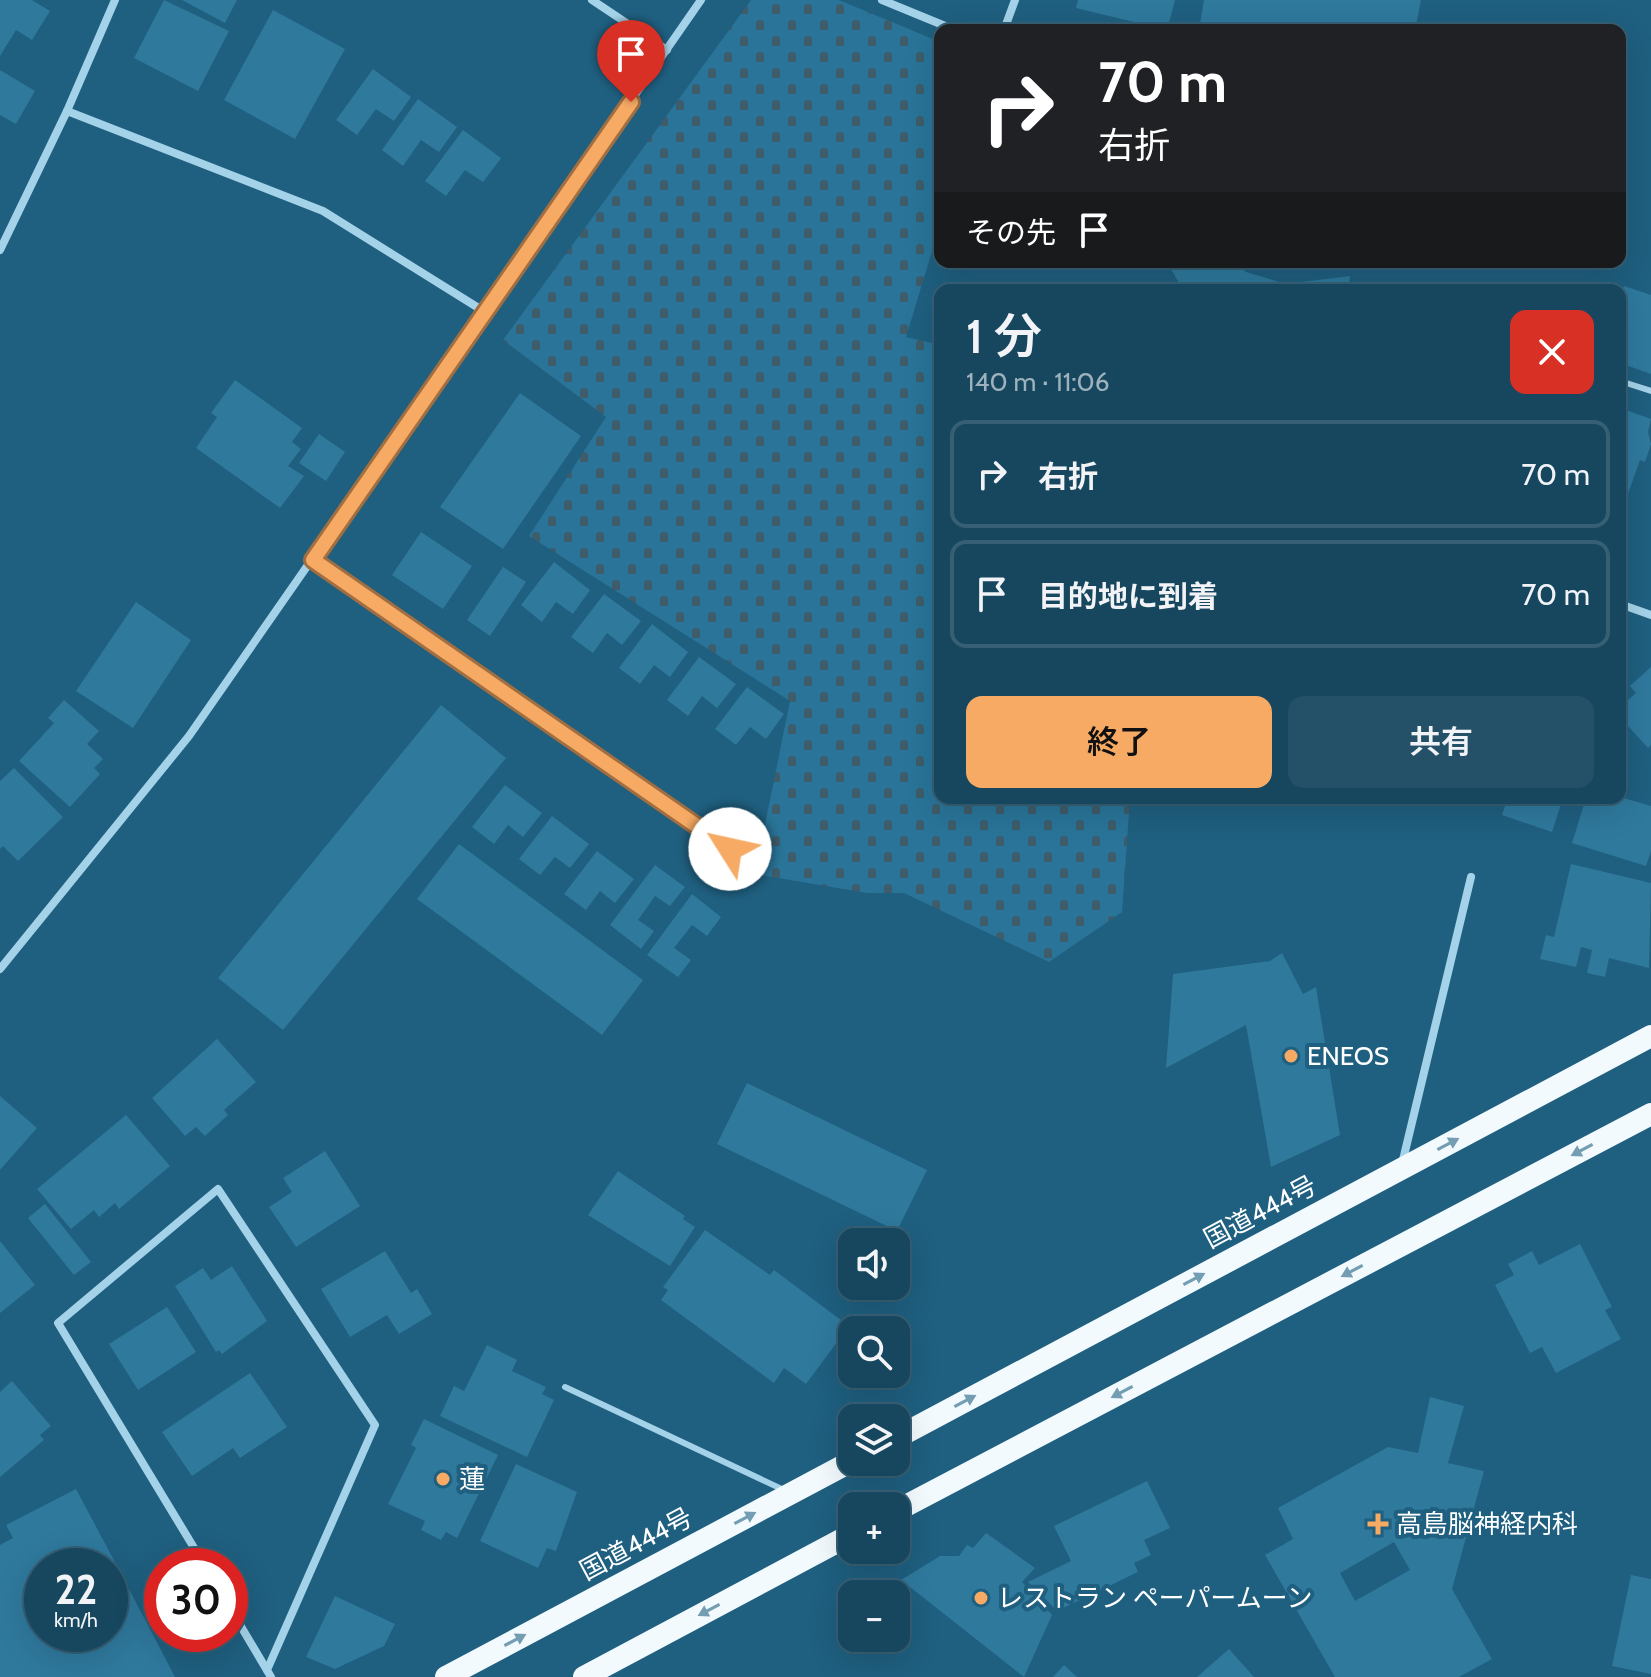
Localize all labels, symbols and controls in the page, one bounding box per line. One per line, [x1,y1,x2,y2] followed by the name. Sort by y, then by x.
[597,20,665,102] pin
[609,32,653,76] icon: arrive
[1098,48,1227,116] text: 70 m
[966,56,1070,160] icon: right
[1098,123,1170,167] text: 右折
[1072,208,1116,252] icon: arrive
[966,214,1056,251] text: その先
[966,307,1042,365] text: 1 分
[1510,310,1594,394] button: close
[966,366,1109,398] text: 140 m · 11:06
[970,452,1014,496] icon: right
[1521,456,1590,493] text: 70 m
[1038,458,1098,495] text: 右折
[970,572,1014,616] icon: arrive
[1521,576,1590,613] text: 70 m
[1038,578,1218,615] text: 目的地に到着
[966,696,1272,788] button: 終了
[1288,696,1594,788] button: 共有
[688,807,772,891] position arrow
[1307,1040,1389,1072] place label: ENEOS
[1282,1047,1300,1065] marker: ENEOS
[1437,1137,1460,1150] one-way arrow
[1571,1143,1593,1157] one-way arrow
[1198,1169,1322,1255] street label: 国道444号
[838,1228,910,1652] map controls
[838,1228,910,1300] button: sound
[1340,1265,1363,1278] one-way arrow
[1183,1272,1206,1286] one-way arrow
[838,1316,910,1388] button: search
[1110,1385,1133,1399] one-way arrow
[954,1395,976,1409] one-way arrow
[838,1404,910,1476] button: layers
[459,1463,485,1495] place label: 蓮
[434,1470,452,1488] marker: 蓮
[838,1492,910,1564] button: +
[574,1501,698,1587] street label: 国道444号
[1396,1508,1578,1540] place label: 高島脳神経内科
[733,1512,756,1525] one-way arrow
[1367,1513,1389,1535] marker: 高島脳神経内科
[144,1548,248,1652] speed limit sign: 30
[55,1565,97,1614] text: 22
[838,1580,910,1652] button: −
[997,1582,1313,1614] place label: レストラン ペーパームーン
[972,1589,990,1607] marker: レストラン ペーパームーン
[698,1603,720,1617] one-way arrow
[54,1608,98,1632] text: km/h
[504,1634,526,1648] one-way arrow

